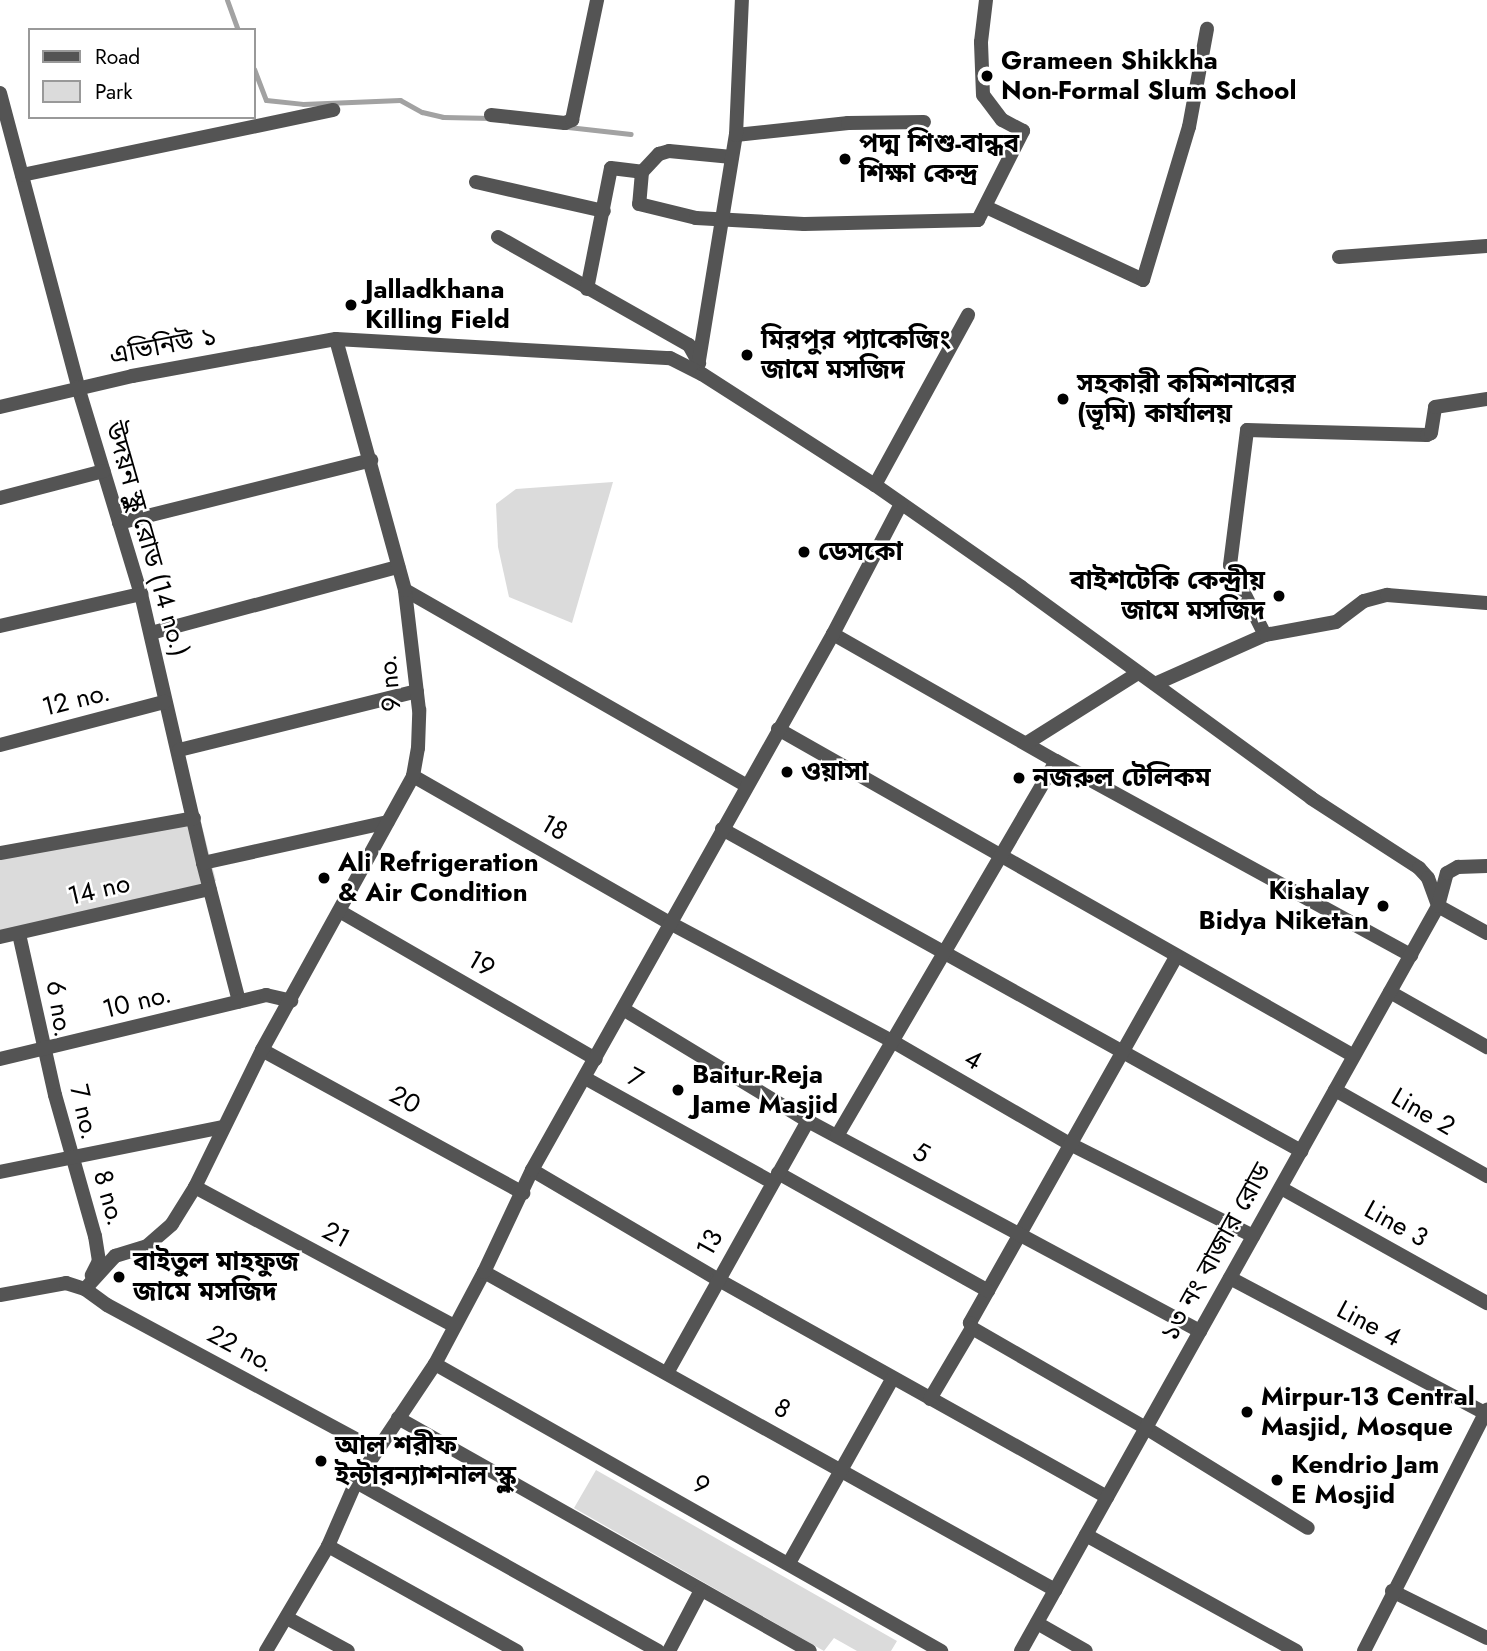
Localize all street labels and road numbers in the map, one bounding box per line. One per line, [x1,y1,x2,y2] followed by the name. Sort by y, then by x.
[107,320,219,372] street label: এভিনিউ ১
[99,418,195,660] street label: উদয়ন স্কুল রোড (14 no.)
[372,653,408,713] street label: 9 no.
[39,677,113,723] street label: 12 no.
[535,808,573,848] street label: 18
[65,868,133,912] street label: 14 no
[462,944,500,984] street label: 19
[39,978,79,1040] street label: 6 no.
[100,978,174,1026] street label: 10 no.
[959,1043,987,1077] street label: 4
[621,1061,649,1095] street label: 7
[384,1079,426,1121] street label: 20
[63,1081,105,1143] street label: 7 no.
[1386,1081,1460,1143] street label: Line 2
[907,1136,935,1170] street label: 5
[1154,1158,1278,1346] street label: ১৩ নং বাজার রোড
[86,1167,132,1229] street label: 8 no.
[1359,1194,1433,1254] street label: Line 3
[317,1215,355,1255] street label: 21
[690,1224,730,1262] street label: 13
[1331,1294,1407,1354] street label: Line 4
[202,1318,280,1380] street label: 22 no.
[768,1392,796,1426] street label: 8
[687,1468,715,1502] street label: 9

